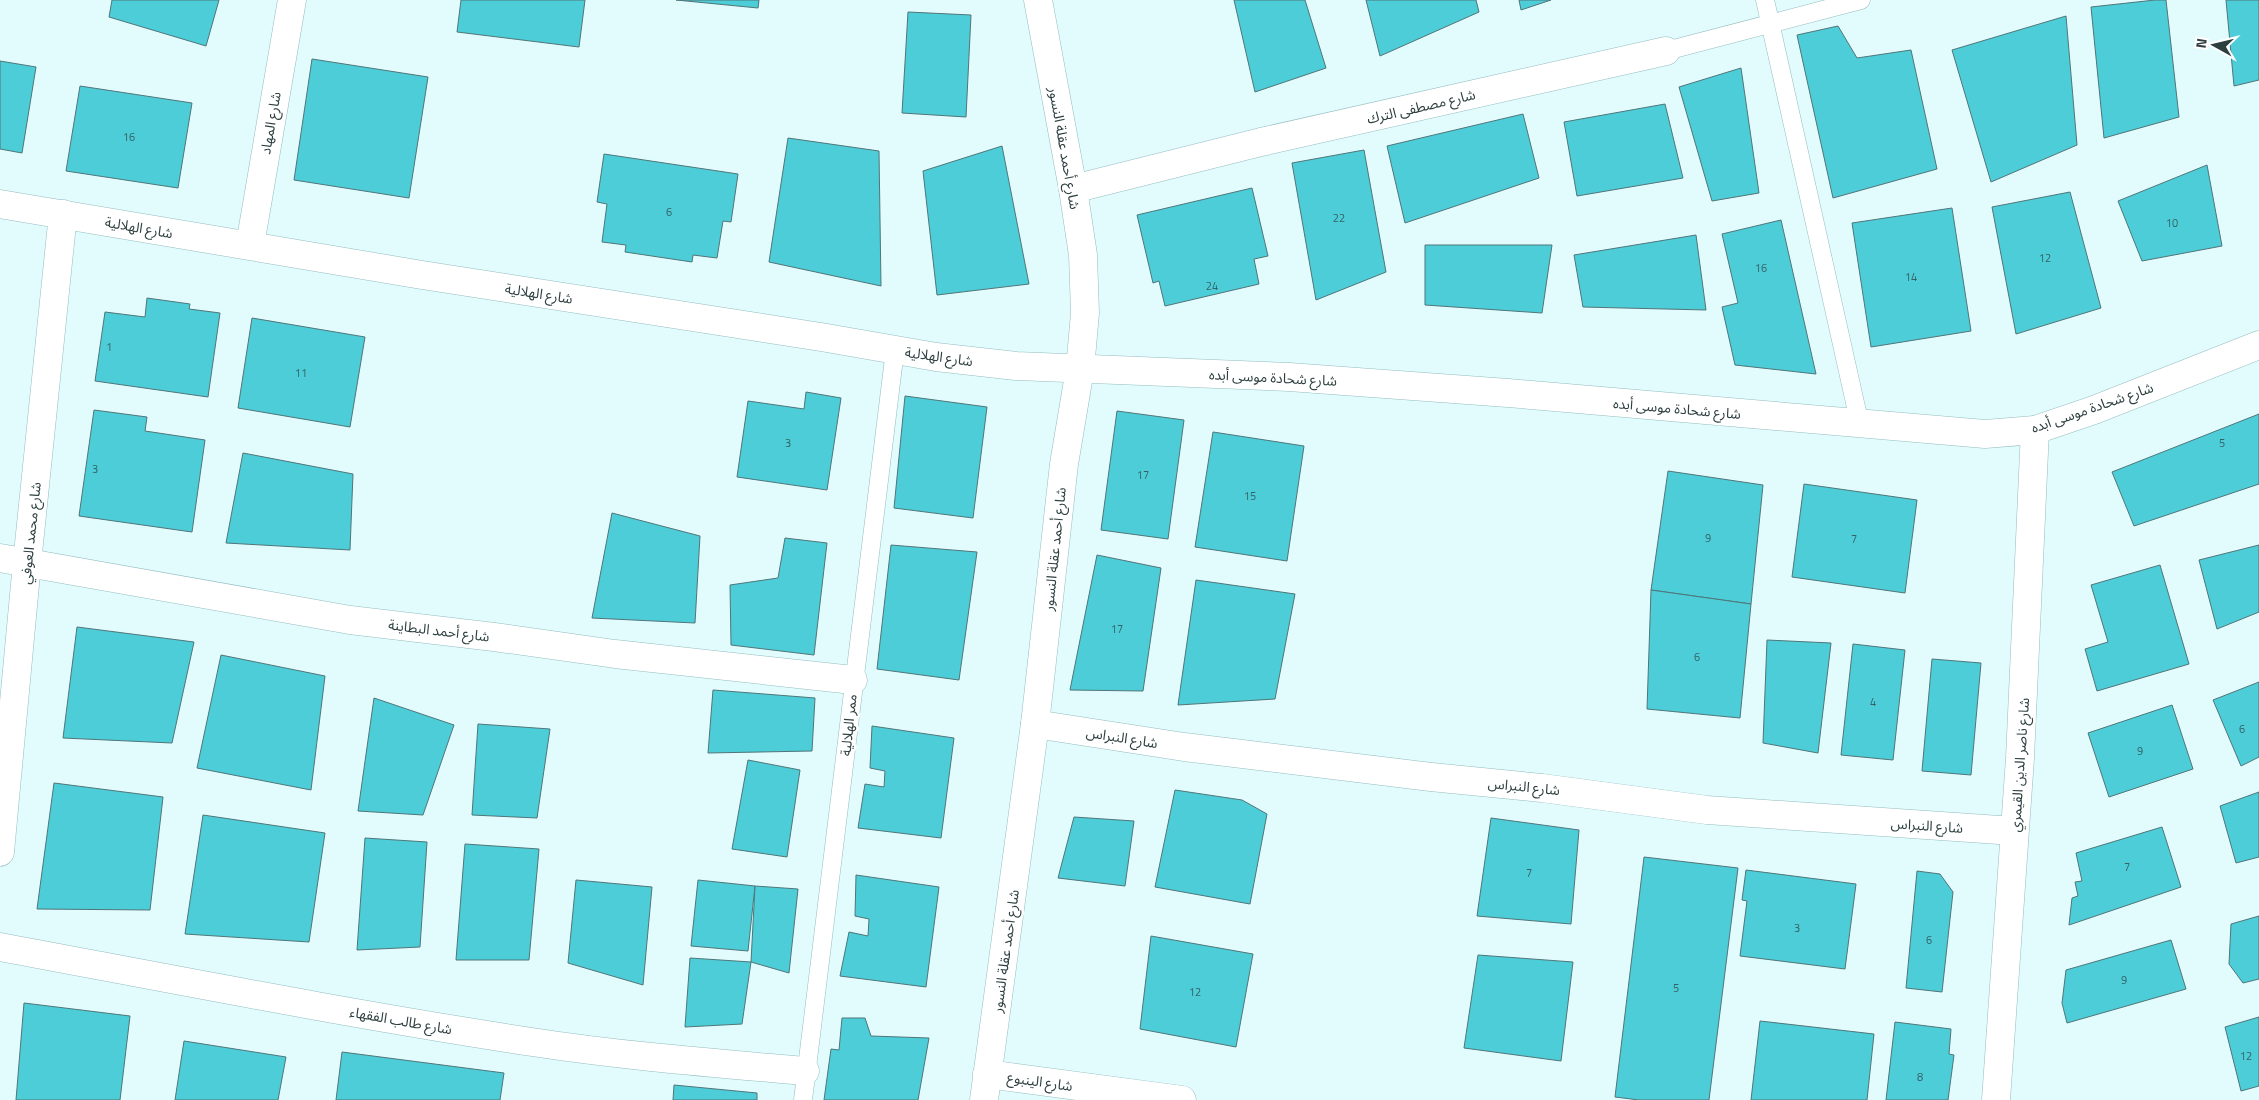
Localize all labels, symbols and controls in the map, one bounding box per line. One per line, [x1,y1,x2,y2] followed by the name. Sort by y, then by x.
[2189,20,2239,70] north arrow
[2190,37,2212,49] text: N
[1365,83,1478,130] street label: شارع مصطفى الترك
[1043,84,1086,211] street label: شارع أحمد عقلة النسور
[254,90,287,156] street label: شارع المهاد
[123,129,135,145] house number: 16
[666,204,672,220] house number: 6
[1333,210,1345,226] house number: 22
[103,211,175,244] street label: شارع الهلالية
[2166,215,2178,231] house number: 10
[2039,250,2051,266] house number: 12
[1755,260,1767,276] house number: 16
[1905,269,1917,285] house number: 14
[503,277,574,310] street label: شارع الهلالية
[1206,278,1218,294] house number: 24
[106,339,112,355] house number: 1
[903,341,974,372] street label: شارع الهلالية
[1208,363,1338,392] street label: شارع شحادة موسى أبده
[295,365,307,381] house number: 11
[2028,376,2156,439] street label: شارع شحادة موسى أبده
[1612,392,1742,425] street label: شارع شحادة موسى أبده
[785,435,791,451] house number: 3
[2219,435,2225,451] house number: 5
[92,461,98,477] house number: 3
[1137,467,1149,483] house number: 17
[14,481,47,585] street label: شارع محمد العوفي
[1037,486,1072,613] street label: شارع أحمد عقلة النسور
[1244,488,1256,504] house number: 15
[1705,530,1711,546] house number: 9
[1851,531,1857,547] house number: 7
[387,613,491,648] street label: شارع أحمد البطاينة
[1111,621,1123,637] house number: 17
[1694,649,1700,665] house number: 6
[834,693,862,757] street label: ممر الهلالية
[1870,694,1876,710] house number: 4
[2004,697,2035,833] street label: شارع ناصر الدين القيمري
[1084,721,1159,754] street label: شارع النبراس
[2239,721,2245,737] house number: 6
[2137,743,2143,759] house number: 9
[1487,772,1561,801] street label: شارع النبراس
[1890,812,1964,839] street label: شارع النبراس
[2124,859,2130,875] house number: 7
[1526,865,1532,881] house number: 7
[986,888,1025,1015] street label: شارع أحمد عقلة النسور
[1794,920,1800,936] house number: 3
[1926,932,1932,948] house number: 6
[2121,972,2127,988] house number: 9
[1673,980,1679,996] house number: 5
[1189,984,1201,1000] house number: 12
[348,1001,454,1040] street label: شارع طالب الفقهاء
[2240,1048,2252,1064] house number: 12
[1006,1066,1074,1097] street label: شارع الينبوع
[1917,1069,1923,1085] house number: 8

